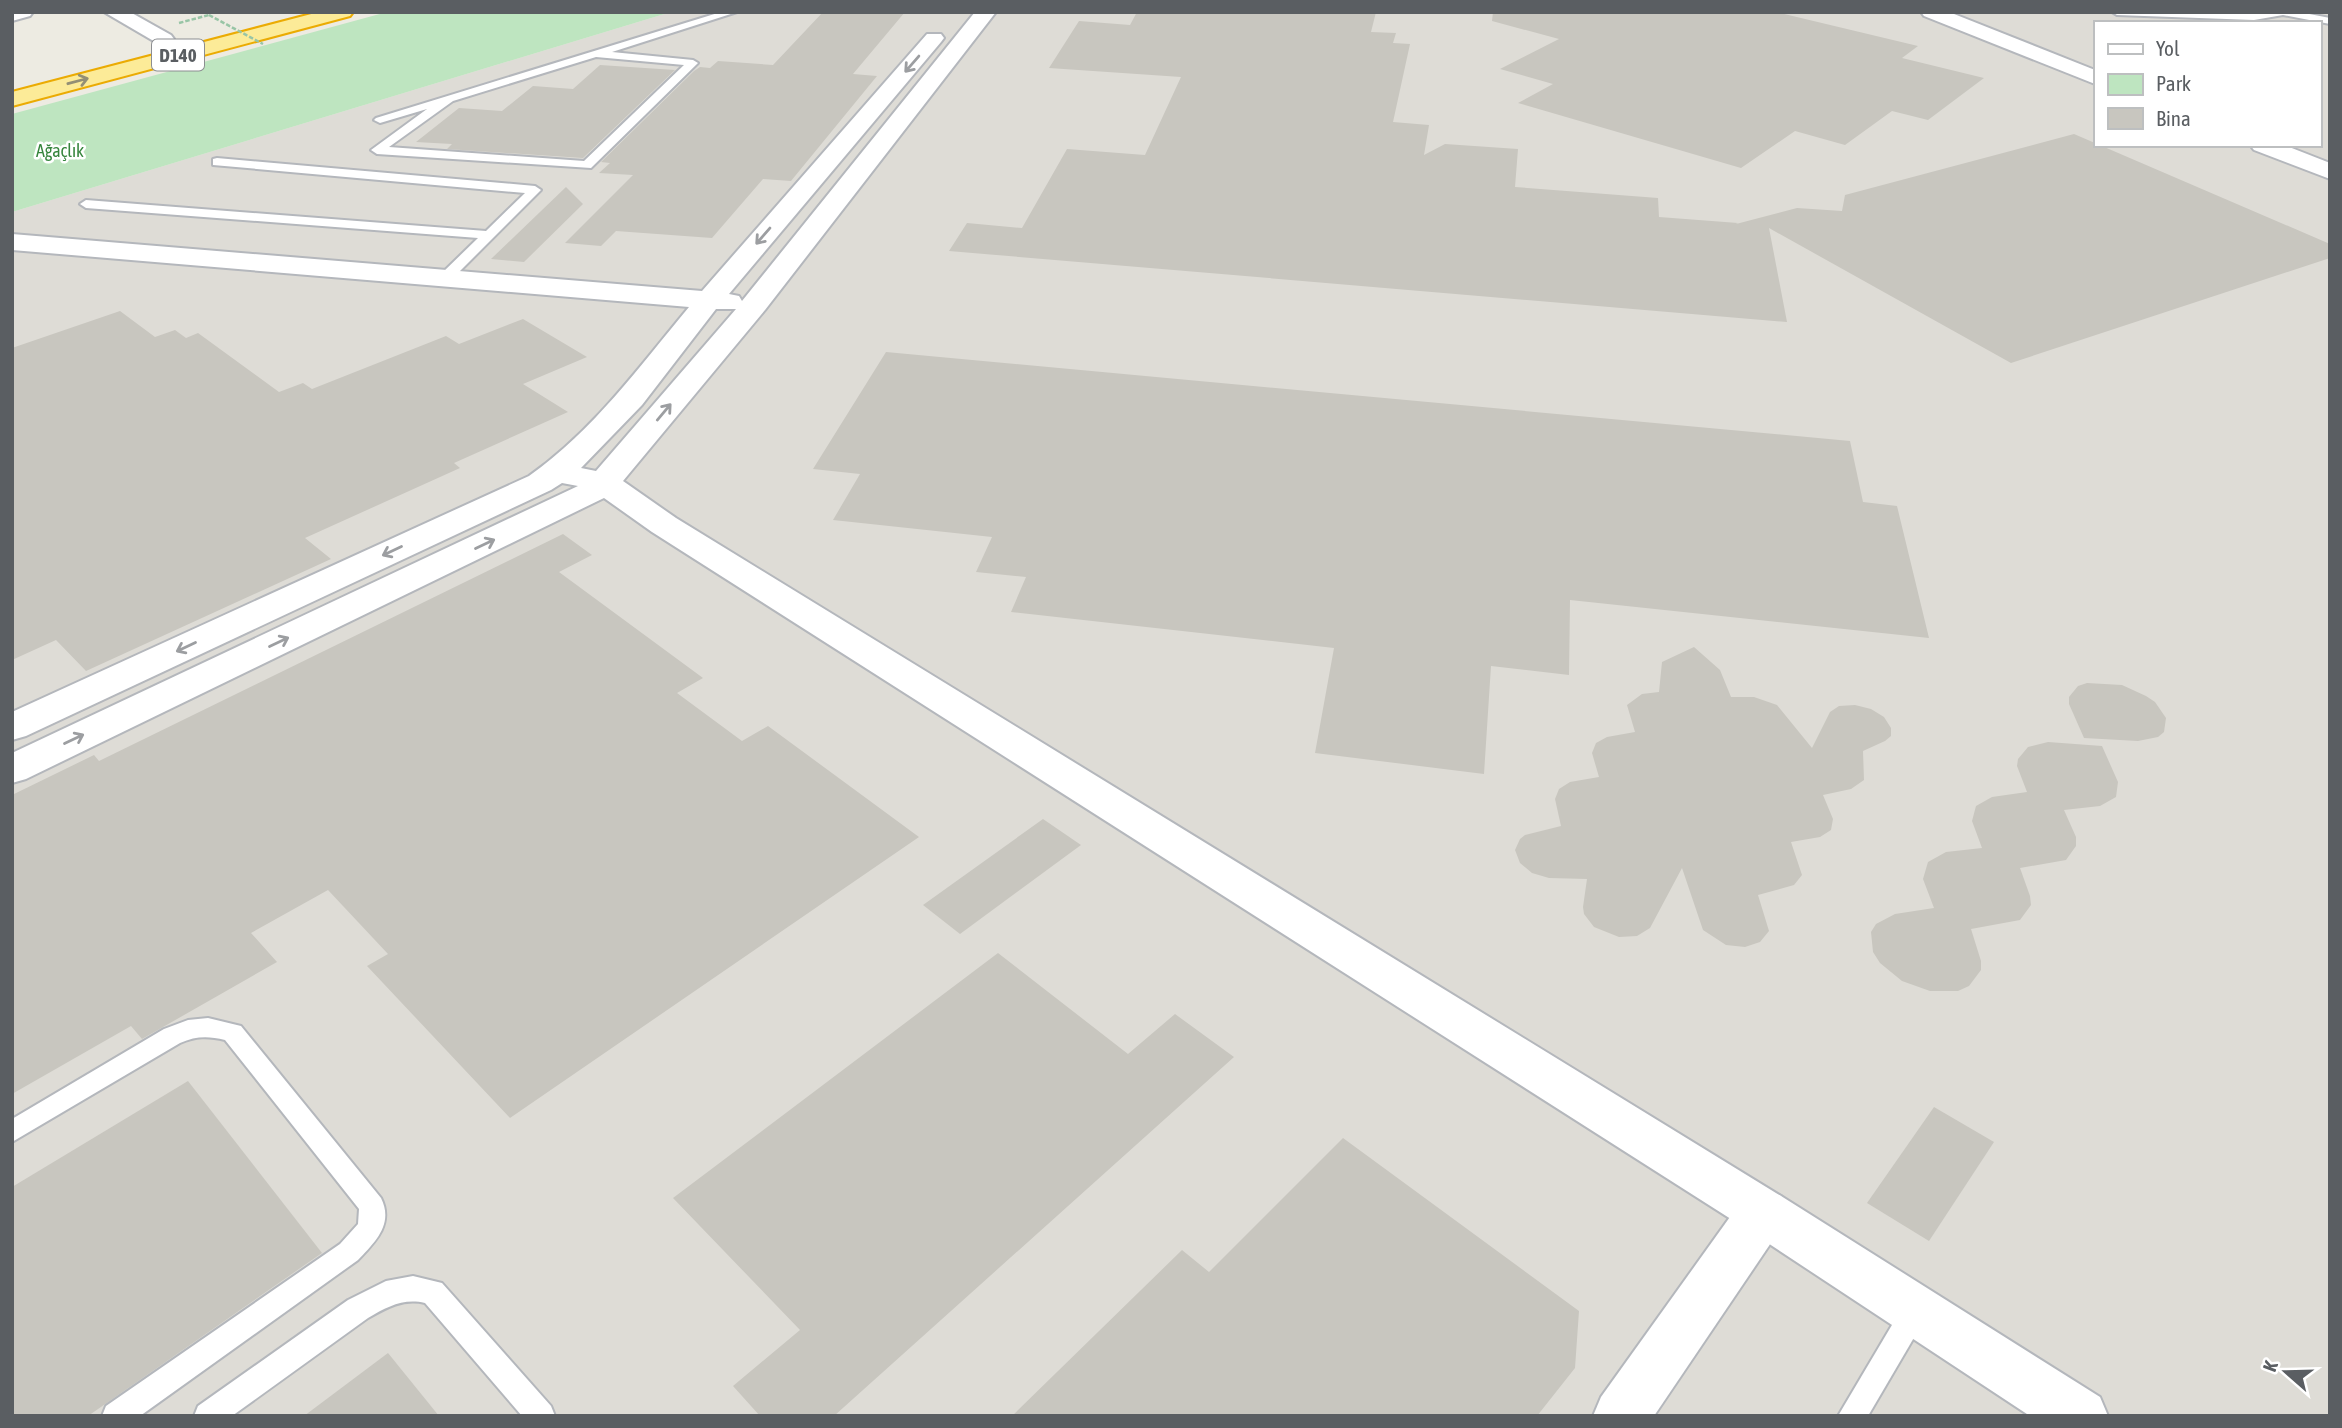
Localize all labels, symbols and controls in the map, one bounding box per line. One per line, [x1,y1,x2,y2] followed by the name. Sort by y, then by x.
[2094,21,2321,147] legend
[2156,36,2180,60] text: Yol
[152,40,204,70] road number: D140
[904,55,920,73] one-way arrow
[2156,71,2191,95] text: Park
[66,74,89,87] one-way arrow
[2156,106,2191,130] text: Bina
[36,140,84,161] park label: Ağaçlık
[755,227,771,245] one-way arrow
[656,403,672,421] one-way arrow
[474,537,495,550] one-way arrow
[382,545,403,559] one-way arrow
[268,634,289,648] one-way arrow
[176,641,197,654] one-way arrow
[63,732,84,746] one-way arrow
[2251,1337,2321,1407] north arrow
[2258,1357,2282,1374] text: K

